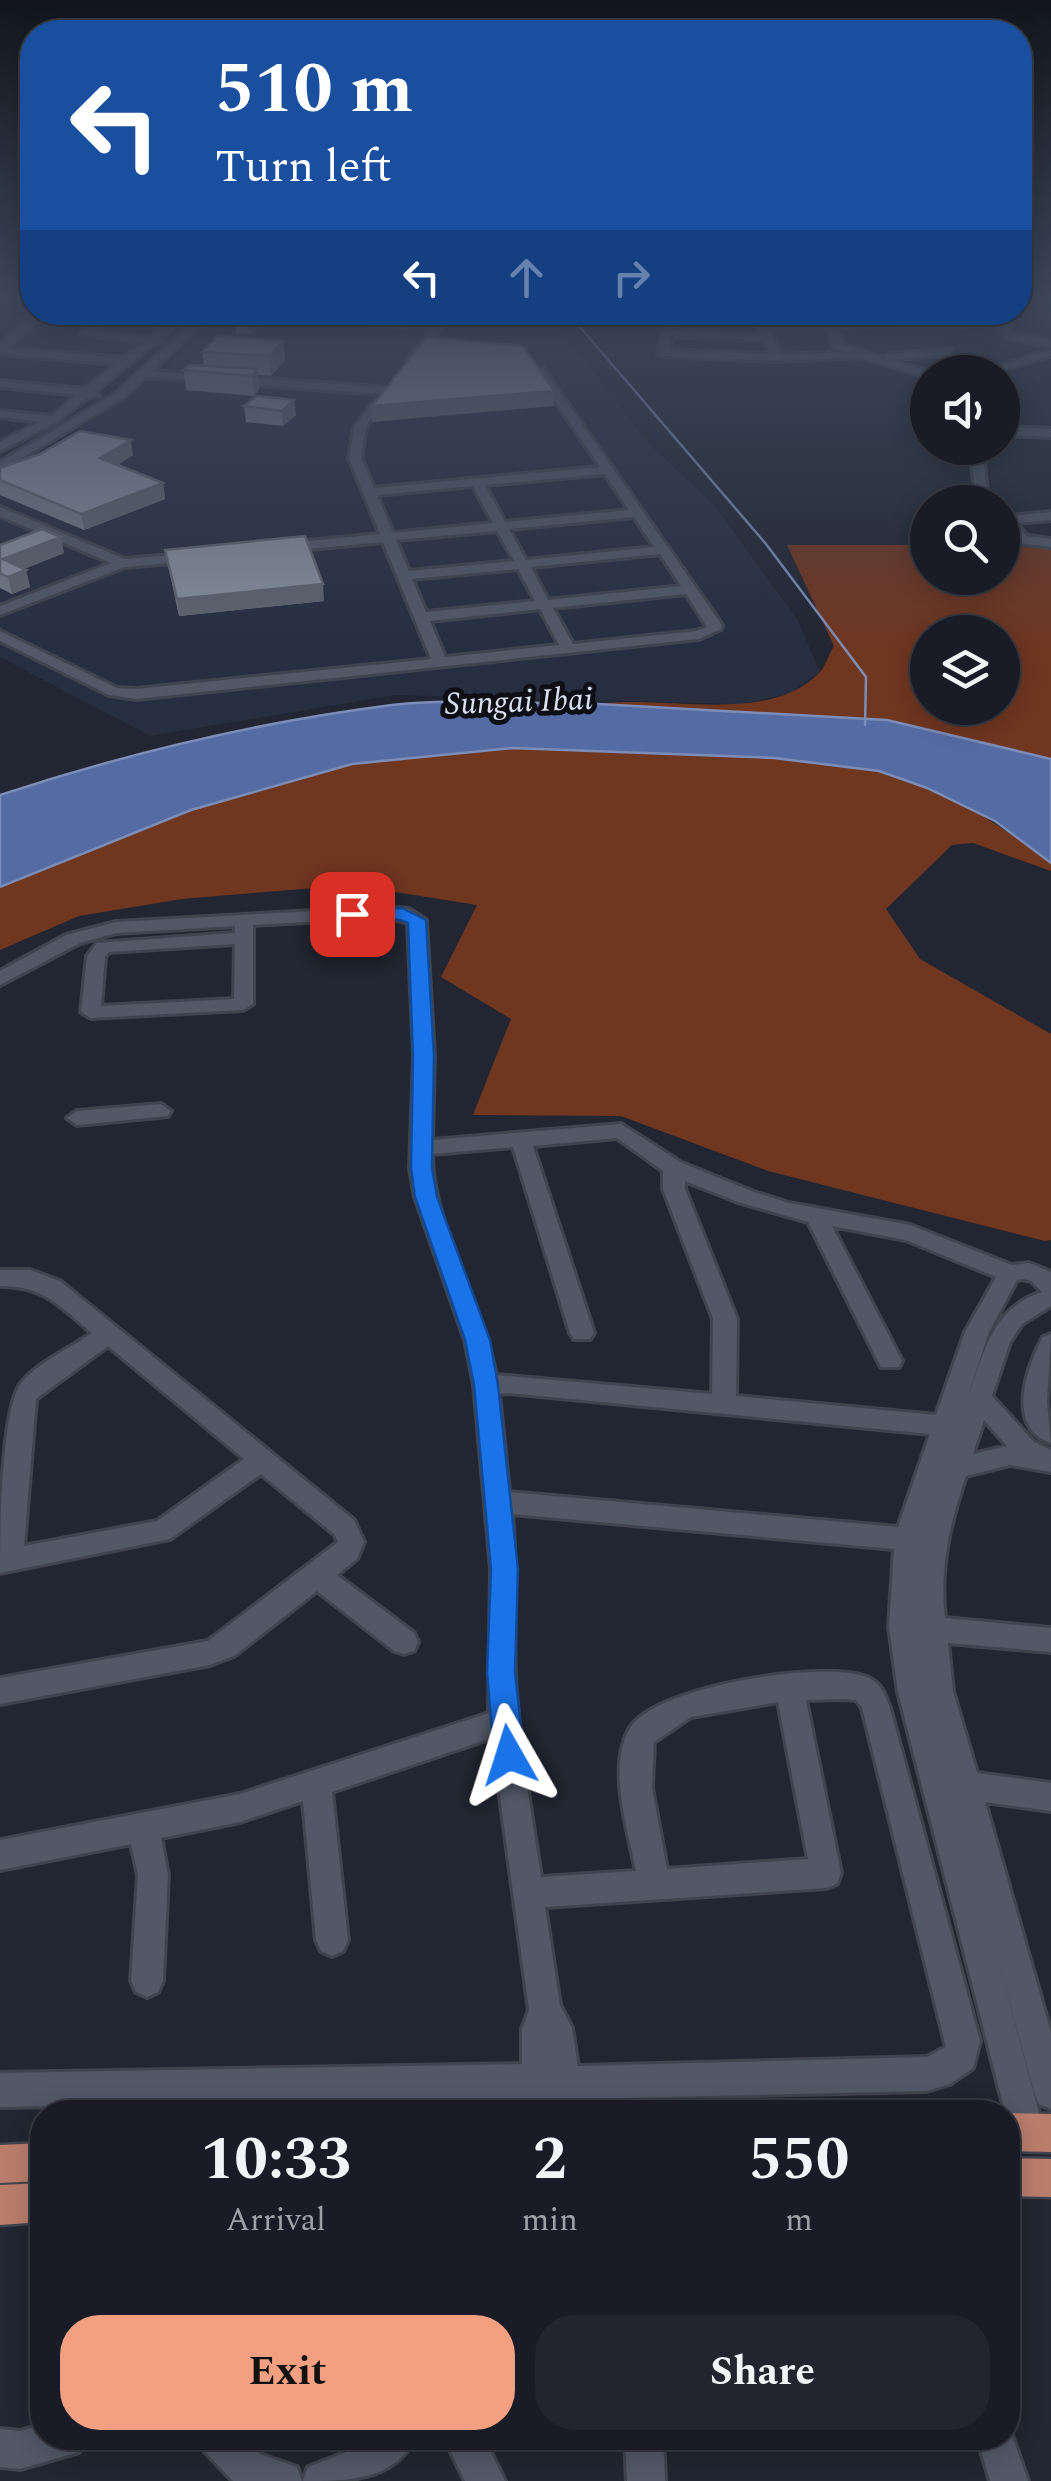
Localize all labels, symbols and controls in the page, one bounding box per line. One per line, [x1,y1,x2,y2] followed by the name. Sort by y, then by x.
[215,37,413,143] text: 510 m
[50,60,180,190] icon: left
[215,133,392,202] text: Turn left
[394,250,449,305] icon: left
[499,250,554,305] icon: ahead
[604,250,659,305] icon: right
[910,355,1020,725] map controls
[910,355,1020,465] button: sound
[910,485,1020,595] button: search
[910,615,1020,725] button: layers
[444,675,594,729] water label: Sungai Ibai
[310,872,395,957] pin
[325,887,380,942] icon: arrive
[457,1703,561,1807] position arrow
[201,2114,351,2206] text: 10:33
[533,2114,567,2206] text: 2
[748,2114,849,2206] text: 550
[226,2196,326,2245] text: Arrival
[522,2196,578,2245] text: min
[785,2196,813,2245] text: m
[60,2315,515,2430] button: Exit
[535,2315,990,2430] button: Share

